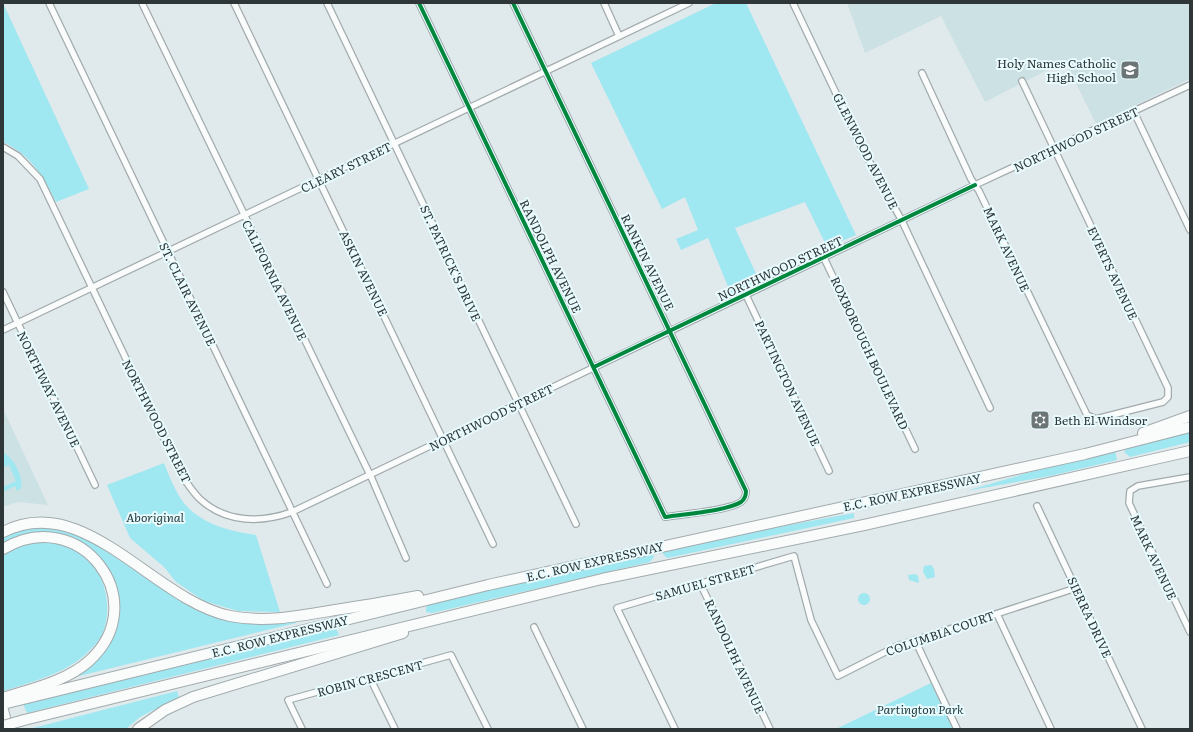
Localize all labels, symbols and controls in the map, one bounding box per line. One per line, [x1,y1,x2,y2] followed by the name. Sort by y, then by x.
[997,54,1116,86] place label: Holy Names Catholic High School
[1119,59,1141,81] school or university icon: Holy Names Catholic High School
[829,90,903,213] street label: GLENWOOD AVENUE
[1010,102,1142,176] street label: NORTHWOOD STREET
[297,137,395,197] street label: CLEARY STREET
[516,196,587,316] street label: RANDOLPH AVENUE
[416,202,486,325] street label: ST. PATRICK'S DRIVE
[979,203,1035,295] street label: MARK AVENUE
[617,211,679,314] street label: RANKIN AVENUE
[238,217,312,344] street label: CALIFORNIA AVENUE
[1083,223,1143,323] street label: EVERTS AVENUE
[335,227,393,319] street label: ASKIN AVENUE
[714,231,846,305] street label: NORTHWOOD STREET
[155,239,221,349] street label: ST. CLAIR AVENUE
[827,273,913,433] street label: ROXBOROUGH BOULEVARD
[751,317,825,449] street label: PARTINGTON AVENUE
[13,328,85,450] street label: NORTHWAY AVENUE
[118,356,196,486] street label: NORTHWOOD STREET
[426,379,556,455] street label: NORTHWOOD STREET
[1029,409,1051,431] synagogue icon: Beth El Windsor
[1054,411,1148,429] place label: Beth El Windsor
[841,468,983,515] street label: E.C. ROW EXPRESSWAY
[126,508,185,526] park label: Aboriginal
[1126,511,1182,603] street label: MARK AVENUE
[524,536,666,586] street label: E.C. ROW EXPRESSWAY
[653,559,757,605] street label: SAMUEL STREET
[1063,573,1117,661] street label: SIERRA DRIVE
[701,596,770,717] street label: RANDOLPH AVENUE
[883,606,997,660] street label: COLUMBIA COURT
[210,610,351,662] street label: E.C. ROW EXPRESSWAY
[315,655,425,701] street label: ROBIN CRESCENT
[876,700,964,718] park label: Partington Park

